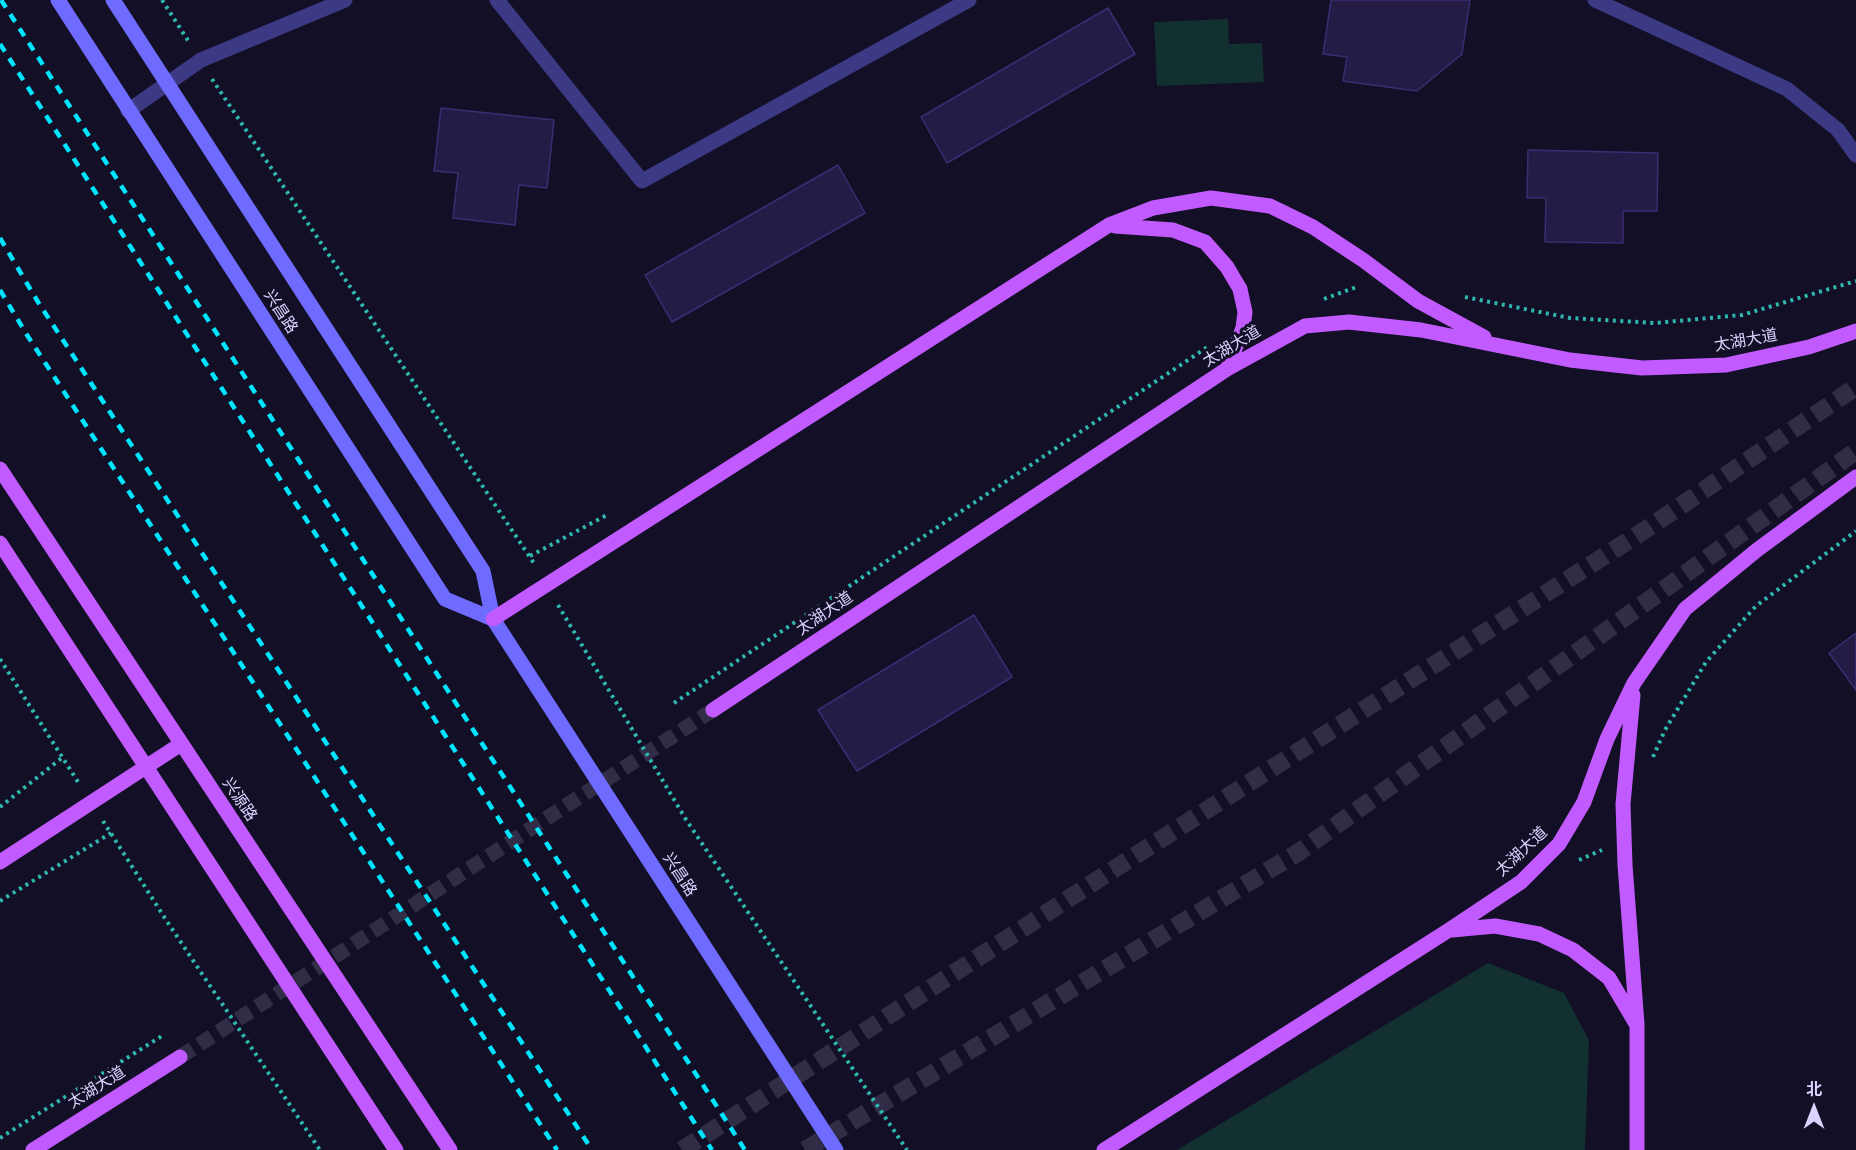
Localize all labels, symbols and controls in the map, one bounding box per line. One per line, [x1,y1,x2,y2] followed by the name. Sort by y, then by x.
[259,287,301,337] street label: 兴昌路
[1200,322,1264,372] street label: 太湖大道
[1713,326,1779,356] street label: 太湖大道
[793,588,857,640] street label: 太湖大道
[218,775,260,825] street label: 兴源路
[1492,823,1552,881] street label: 太湖大道
[658,850,700,900] street label: 兴昌路
[65,1063,129,1113] street label: 太湖大道
[1784,1078,1844,1138] north arrow
[1806,1080,1822,1100] text: 北

